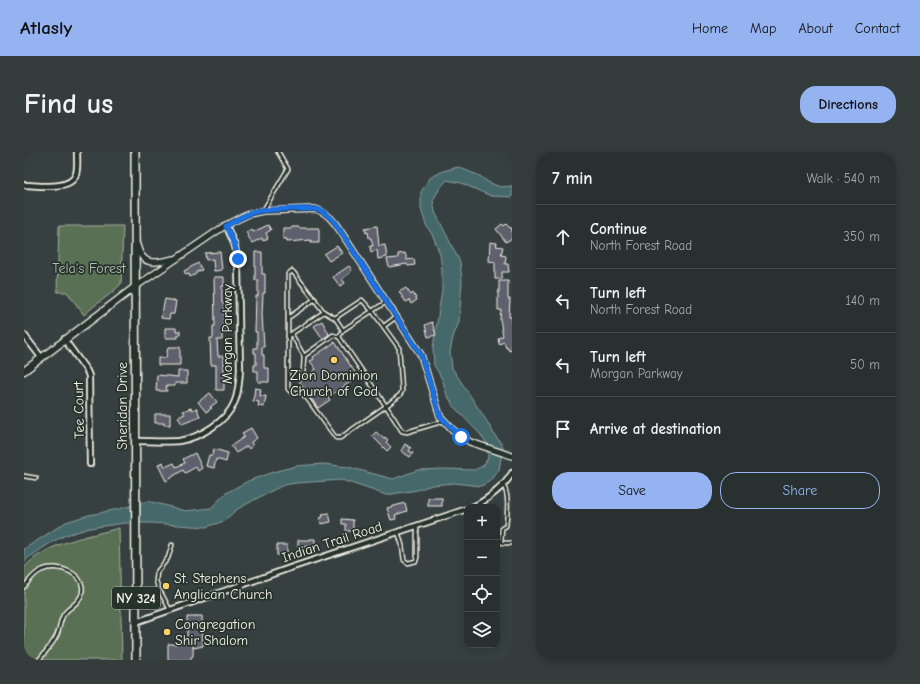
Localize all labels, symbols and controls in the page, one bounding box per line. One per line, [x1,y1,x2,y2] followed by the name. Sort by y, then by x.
[20,17,72,39] text: Atlasly
[692,20,728,37] text: Home
[750,20,776,37] text: Map
[798,20,833,37] text: About
[855,20,900,37] text: Contact
[800,86,896,123] button: Directions
[24,88,113,120] text: Find us
[552,169,593,188] text: 7 min
[806,171,880,186] text: Walk · 540 m
[590,220,647,238] text: Continue
[552,226,574,248] icon: ahead
[843,229,880,244] text: 350 m
[590,238,692,253] text: North Forest Road
[229,250,247,268] route end
[52,260,127,277] park label: Tela's Forest
[219,283,236,384] street label: Morgan Parkway
[590,284,646,302] text: Turn left
[552,290,574,312] icon: left
[846,293,880,308] text: 140 m
[590,302,692,317] text: North Forest Road
[590,348,646,366] text: Turn left
[552,354,574,376] icon: left
[329,355,339,365] marker: Zion Dominion Church of God
[850,357,880,372] text: 50 m
[114,362,131,450] street label: Sheridan Drive
[590,366,683,381] text: Morgan Parkway
[290,367,378,400] place label: Zion Dominion Church of God
[70,380,88,439] street label: Tee Court
[552,418,574,440] icon: arrive
[590,420,721,438] text: Arrive at destination
[452,428,470,446] route start
[552,472,712,509] button: Save
[720,472,880,509] button: Share
[464,504,500,648] map controls
[464,504,500,540] button: +
[280,518,384,566] street label: Indian Trail Road
[464,540,500,576] button: −
[174,570,273,603] place label: St. Stephens Anglican Church
[464,576,500,612] button: locate
[161,581,171,591] marker: St. Stephens Anglican Church
[112,587,160,609] road number: NY 324
[464,612,500,648] button: layers
[175,616,255,649] place label: Congregation Shir Shalom
[162,627,172,637] marker: Congregation Shir Shalom

